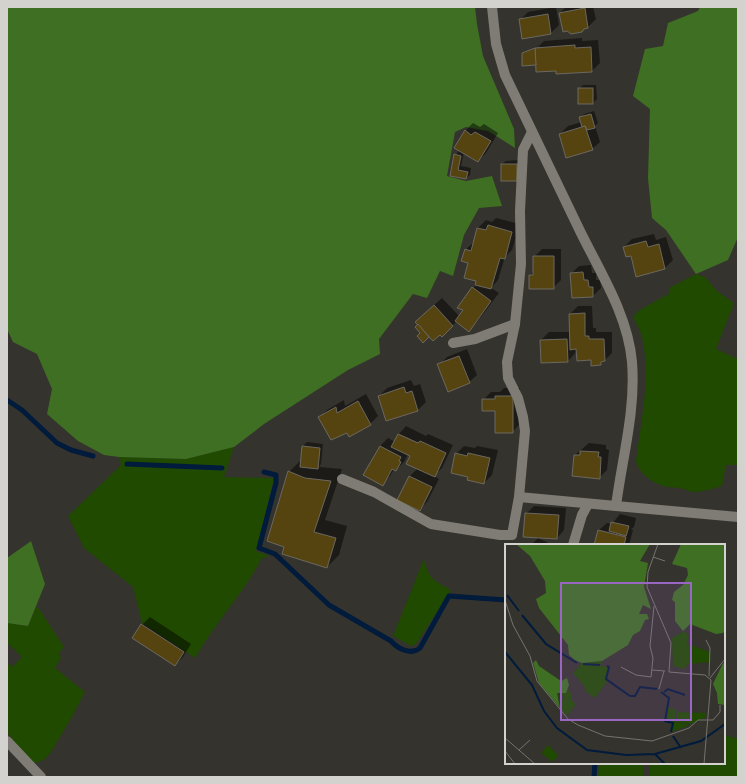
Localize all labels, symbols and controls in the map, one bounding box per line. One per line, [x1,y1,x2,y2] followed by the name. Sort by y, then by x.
[505,544,725,764] inset map

